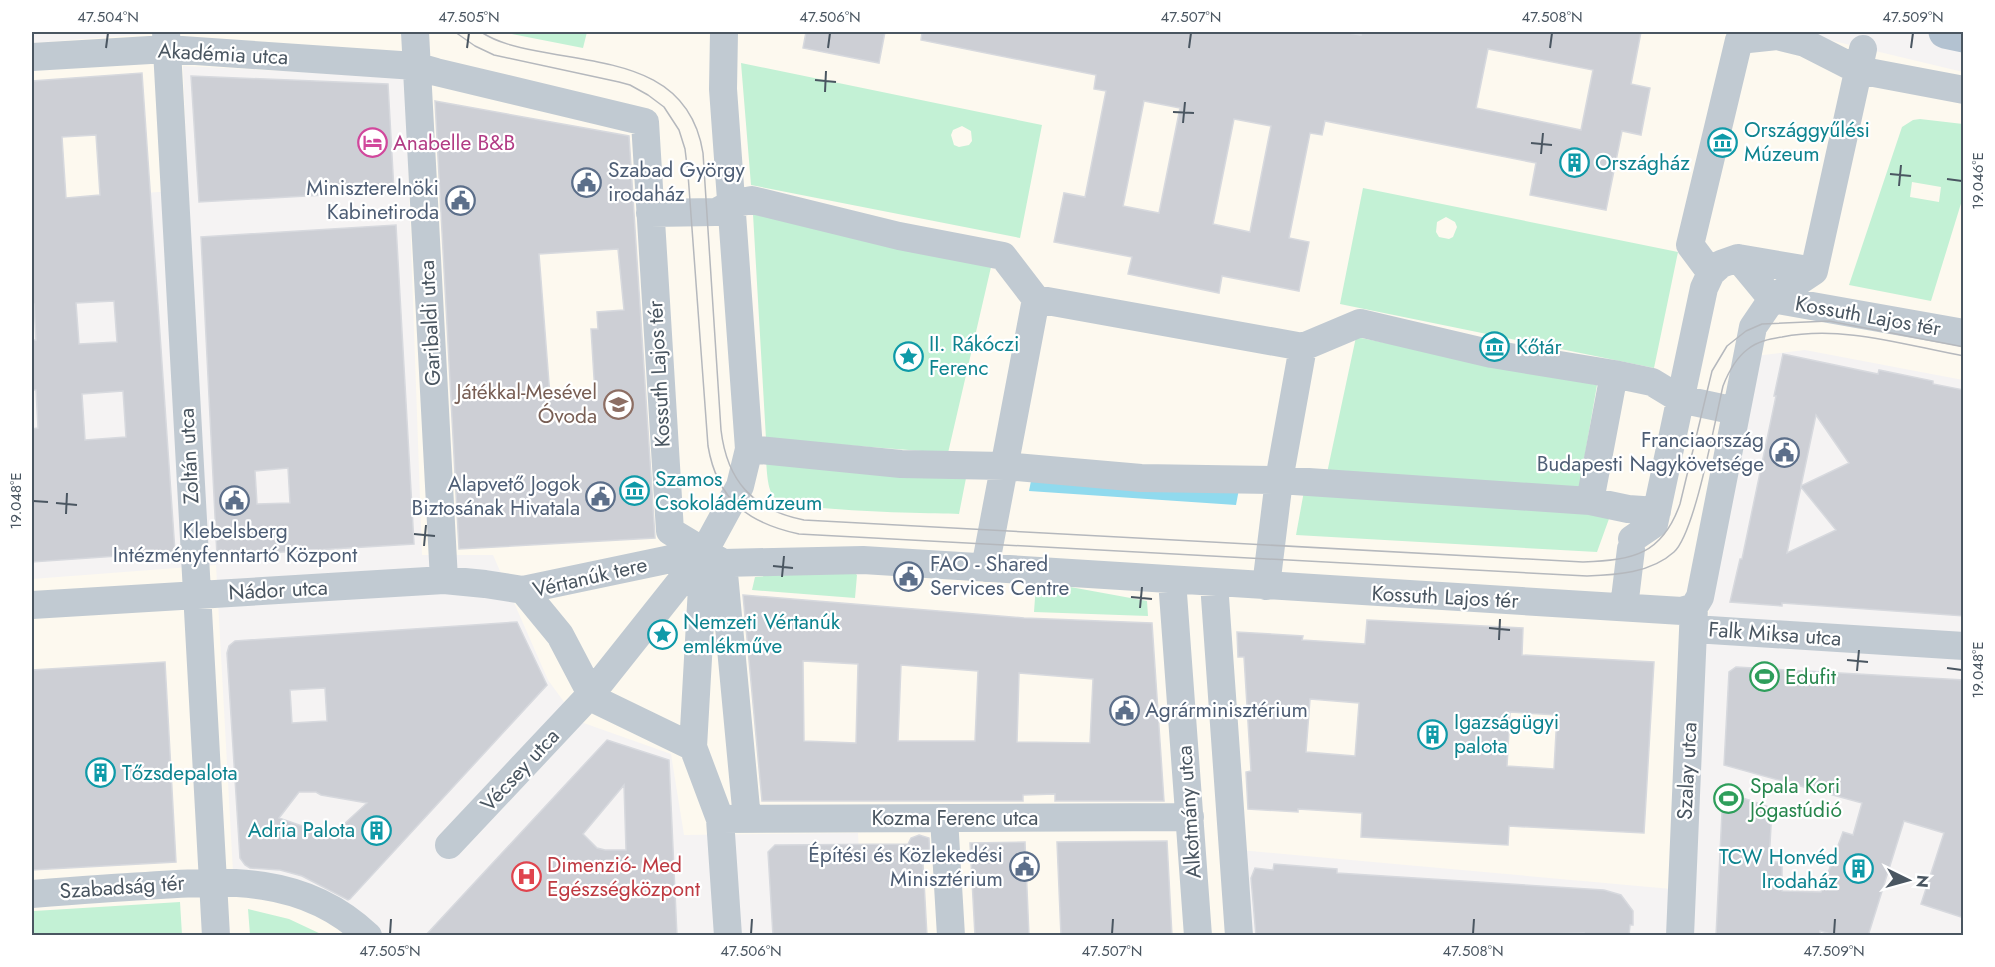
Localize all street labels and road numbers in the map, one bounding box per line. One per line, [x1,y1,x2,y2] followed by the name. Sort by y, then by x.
[157,36,289,72] street label: Akadémia utca
[412,259,448,387] street label: Garibaldi utca
[1793,288,1944,344] street label: Kossuth Lajos tér
[640,299,678,448] street label: Kossuth Lajos tér
[172,407,206,505] street label: Zoltán utca
[530,549,650,605] street label: Vértanúk tere
[227,572,329,608] street label: Nádor utca
[1371,578,1520,616] street label: Kossuth Lajos tér
[1708,614,1842,654] street label: Falk Miksa utca
[1669,721,1705,821] street label: Szalay utca
[474,722,566,818] street label: Vécsey utca
[1169,744,1209,880] street label: Alkotmány utca
[872,803,1038,833] street label: Kozma Ferenc utca
[58,868,186,906] street label: Szabadság tér

